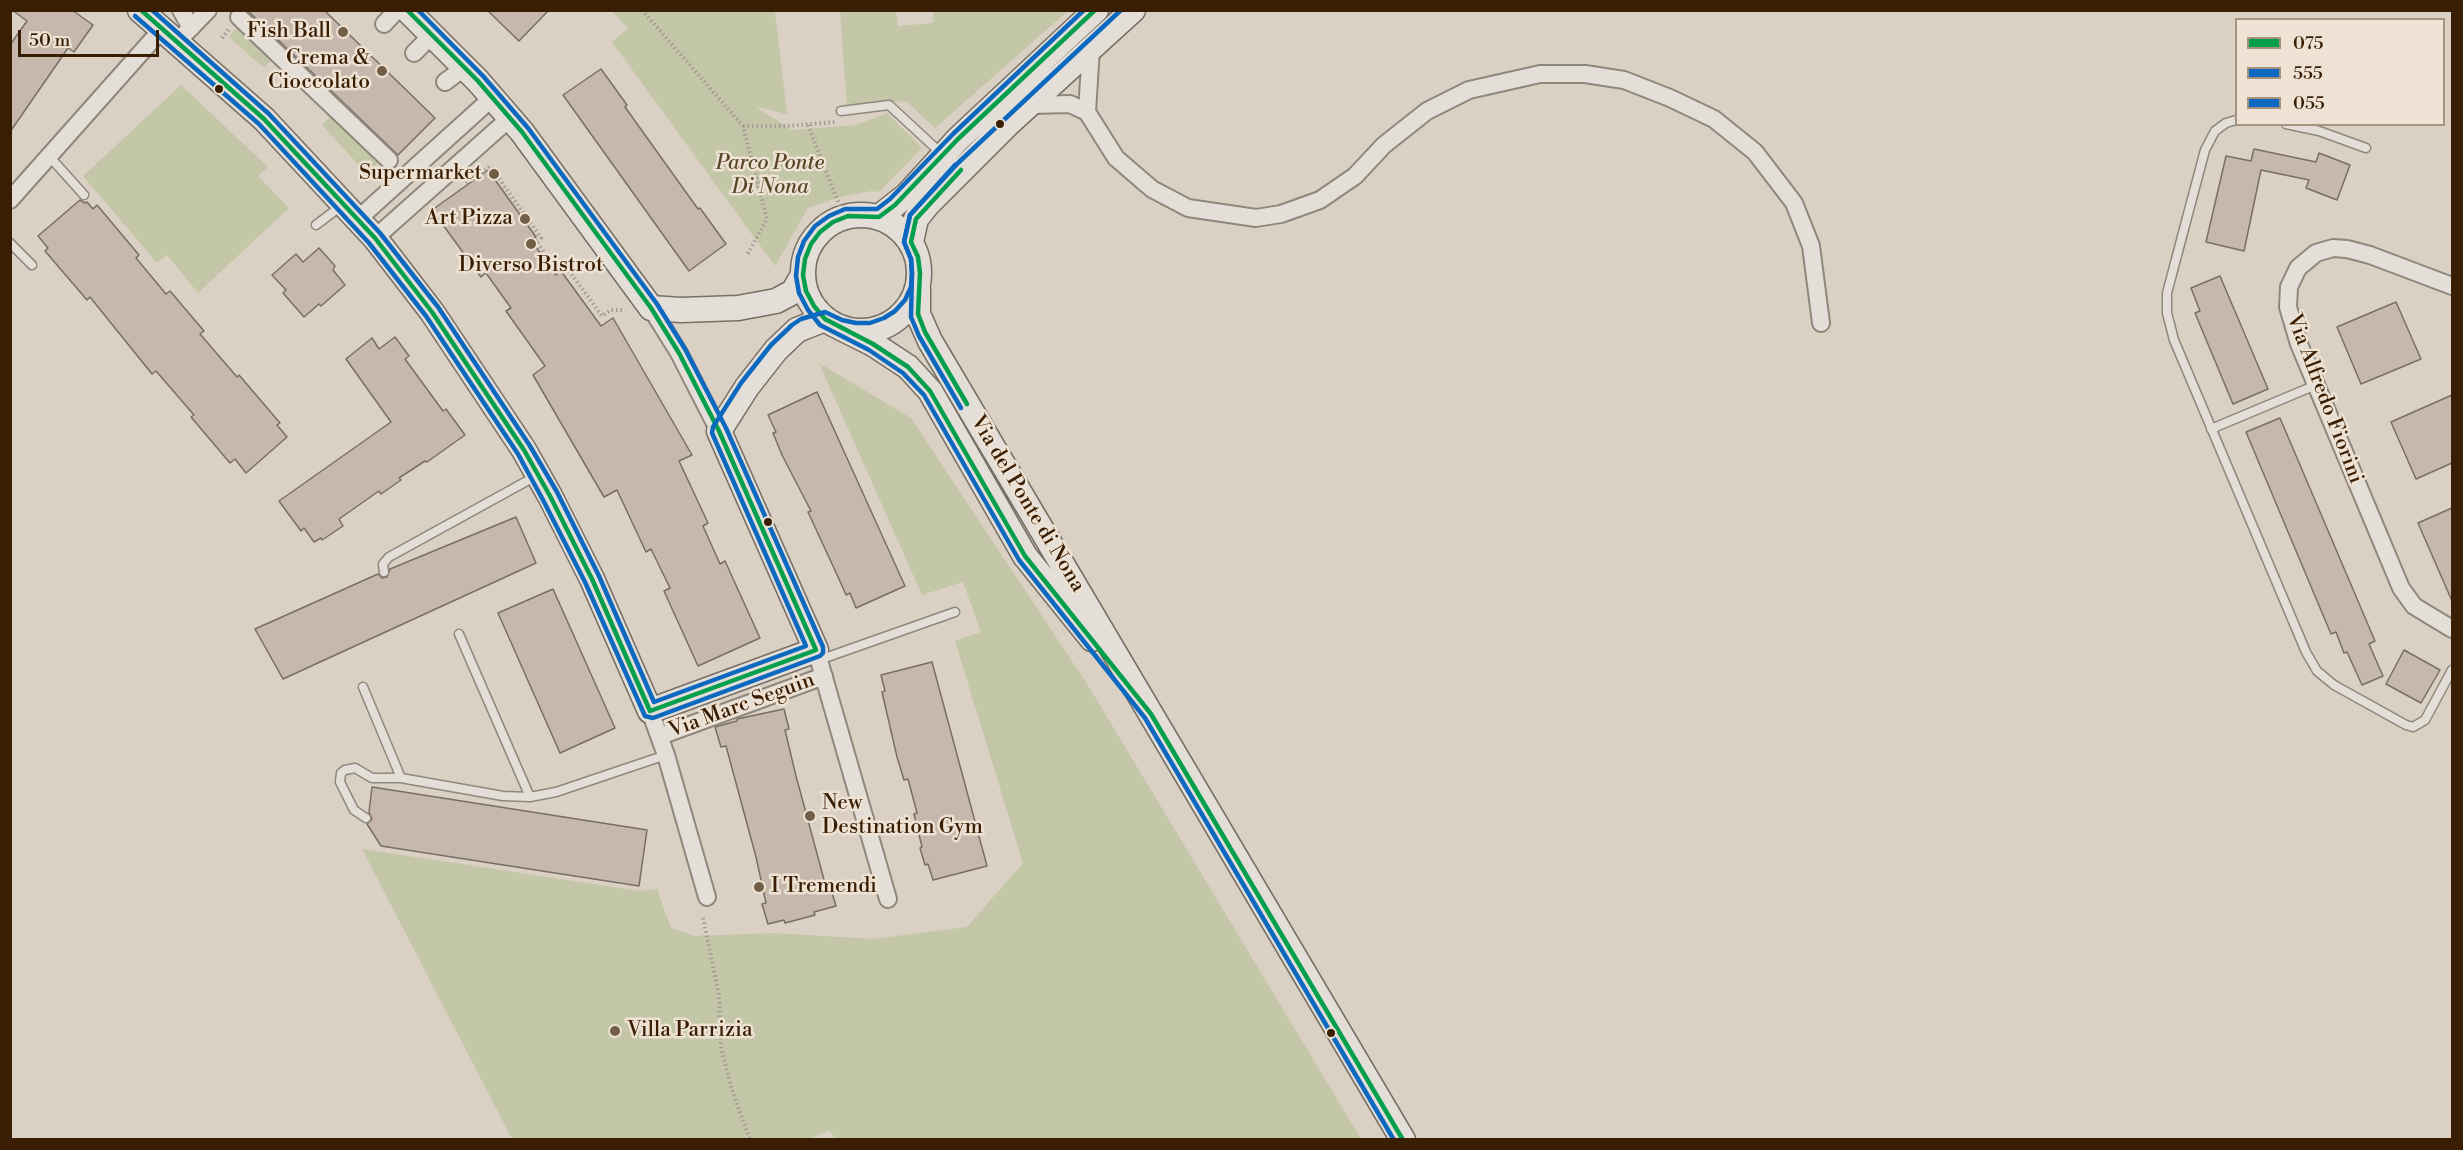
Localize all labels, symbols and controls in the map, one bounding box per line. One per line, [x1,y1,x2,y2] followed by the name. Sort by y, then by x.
[21,18,162,56] scale bar
[2235,18,2445,126] legend
[247,19,331,45] place label: Fish Ball
[336,25,350,39] marker: Fish Ball
[29,29,70,52] text: 50 m
[2293,32,2323,55] text: 075
[268,46,370,96] place label: Crema & Cioccolato
[2293,62,2323,85] text: 555
[375,64,389,78] marker: Crema & Cioccolato
[213,83,225,95] unlabelled marker
[2293,92,2325,115] text: 055
[994,118,1006,130] unlabelled marker
[716,151,824,201] park label: Parco Ponte Di Nona
[359,161,482,187] place label: Supermarket
[487,167,501,181] marker: Supermarket
[425,206,513,232] place label: Art Pizza
[518,212,532,226] marker: Art Pizza
[524,237,538,251] marker: Diverso Bistrot
[459,253,603,279] place label: Diverso Bistrot
[2280,311,2368,487] street label: Via Alfredo Fiorini
[964,411,1090,597] street label: Via del Ponte di Nona
[762,516,774,528] unlabelled marker
[666,668,818,744] street label: Via Marc Seguin
[822,791,983,841] place label: New Destination Gym
[803,809,817,823] marker: New Destination Gym
[771,874,877,900] place label: I Tremendi
[752,880,766,894] marker: I Tremendi
[627,1018,753,1044] place label: Villa Parrizia
[608,1024,622,1038] marker: Villa Parrizia
[1325,1027,1337,1039] unlabelled marker

